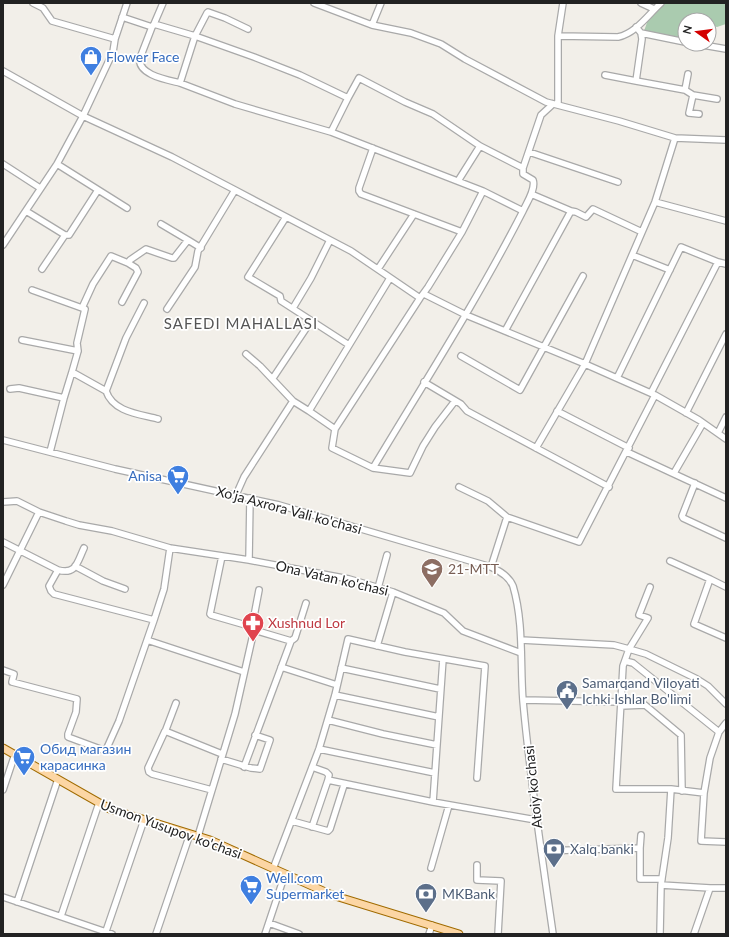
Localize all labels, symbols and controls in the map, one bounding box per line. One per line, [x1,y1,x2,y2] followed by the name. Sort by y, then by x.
[677,12,717,52] north arrow
[679,24,694,35] text: N
[78,44,104,77] shop icon: Flower Face
[106,48,179,65] place label: Flower Face
[164,314,318,332] district label: SAFEDI MAHALLASI
[165,463,191,496] supermarket icon: Anisa
[128,467,162,484] place label: Anisa
[214,482,364,537] street label: Xo'ja Axrora Vali ko'chasi
[274,556,390,599] street label: Ona Vatan ko'chasi
[419,556,445,589] school or university icon: 21-MTT
[448,560,500,577] place label: 21-MTT
[240,610,266,643] pharmacy icon: Xushnud Lor
[268,614,345,631] place label: Xushnud Lor
[582,674,700,707] place label: Samarqand Viloyati Ichki Ishlar Bo'limi
[554,678,580,711] public building icon: Samarqand Viloyati Ichki Ishlar Bo'limi
[40,740,131,773] place label: Обид магазин карасинка
[11,744,37,777] supermarket icon: Обид магазин карасинка
[520,745,545,830] street label: Atoiy ko'chasi
[98,795,244,862] street label: Usmon Yusupov ko'chasi
[541,836,567,869] bank icon: Xalq banki
[570,840,634,857] place label: Xalq banki
[266,869,344,902] place label: Well.com Supermarket
[238,873,264,906] supermarket icon: Well.com Supermarket
[413,881,439,914] bank icon: MKBank
[442,885,496,902] place label: MKBank

